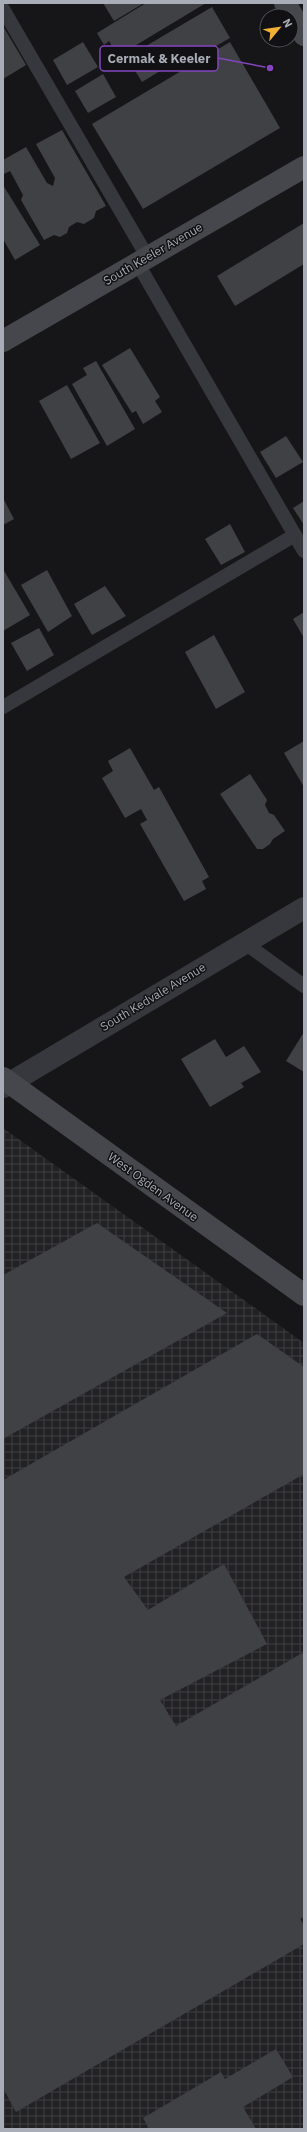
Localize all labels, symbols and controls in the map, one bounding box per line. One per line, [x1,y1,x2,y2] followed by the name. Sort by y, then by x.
[259,8,299,48] north arrow
[280,16,296,30] text: N
[100,46,218,71] callout: Cermak & Keeler
[108,50,210,67] text: Cermak & Keeler
[100,219,205,288] street label: South Keeler Avenue
[97,959,208,1034] street label: South Kedvale Avenue
[105,1149,202,1225] street label: West Ogden Avenue

